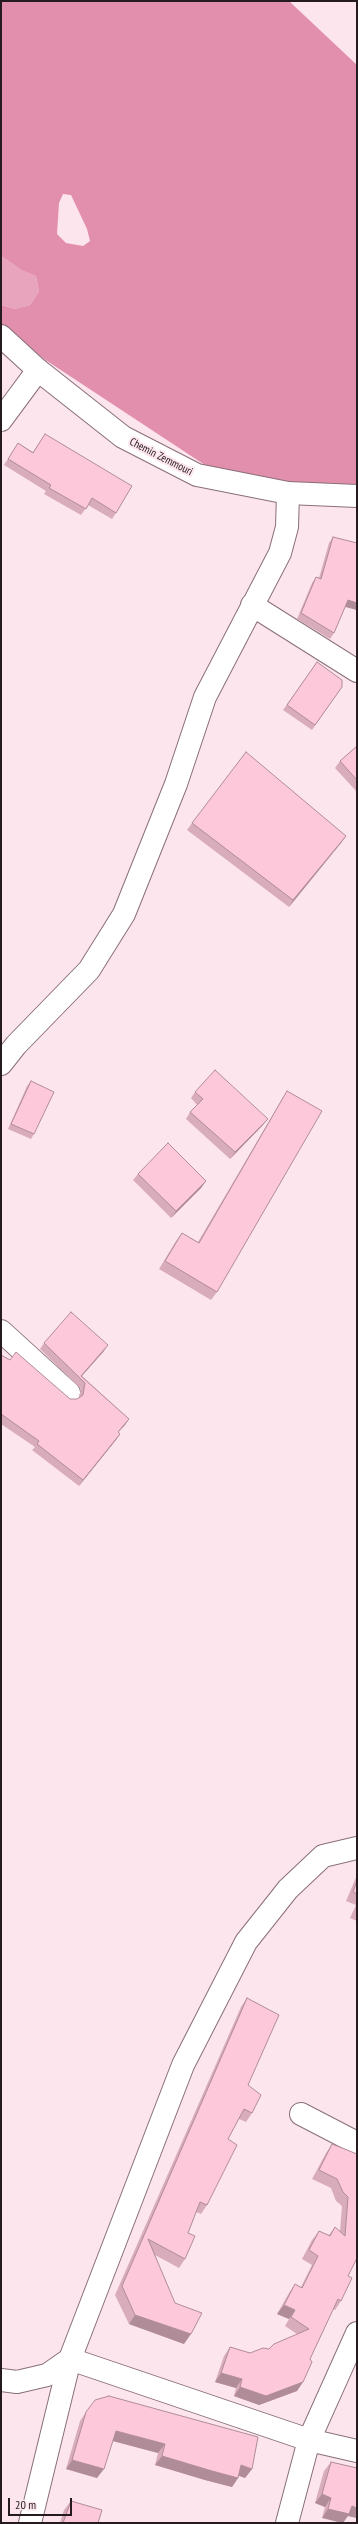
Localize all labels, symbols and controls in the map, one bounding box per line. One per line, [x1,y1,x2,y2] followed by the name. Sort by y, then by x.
[127,435,195,479] street label: Chemin Zemmouri
[10,2490,74,2516] scale bar
[15,2497,36,2512] text: 20 m

